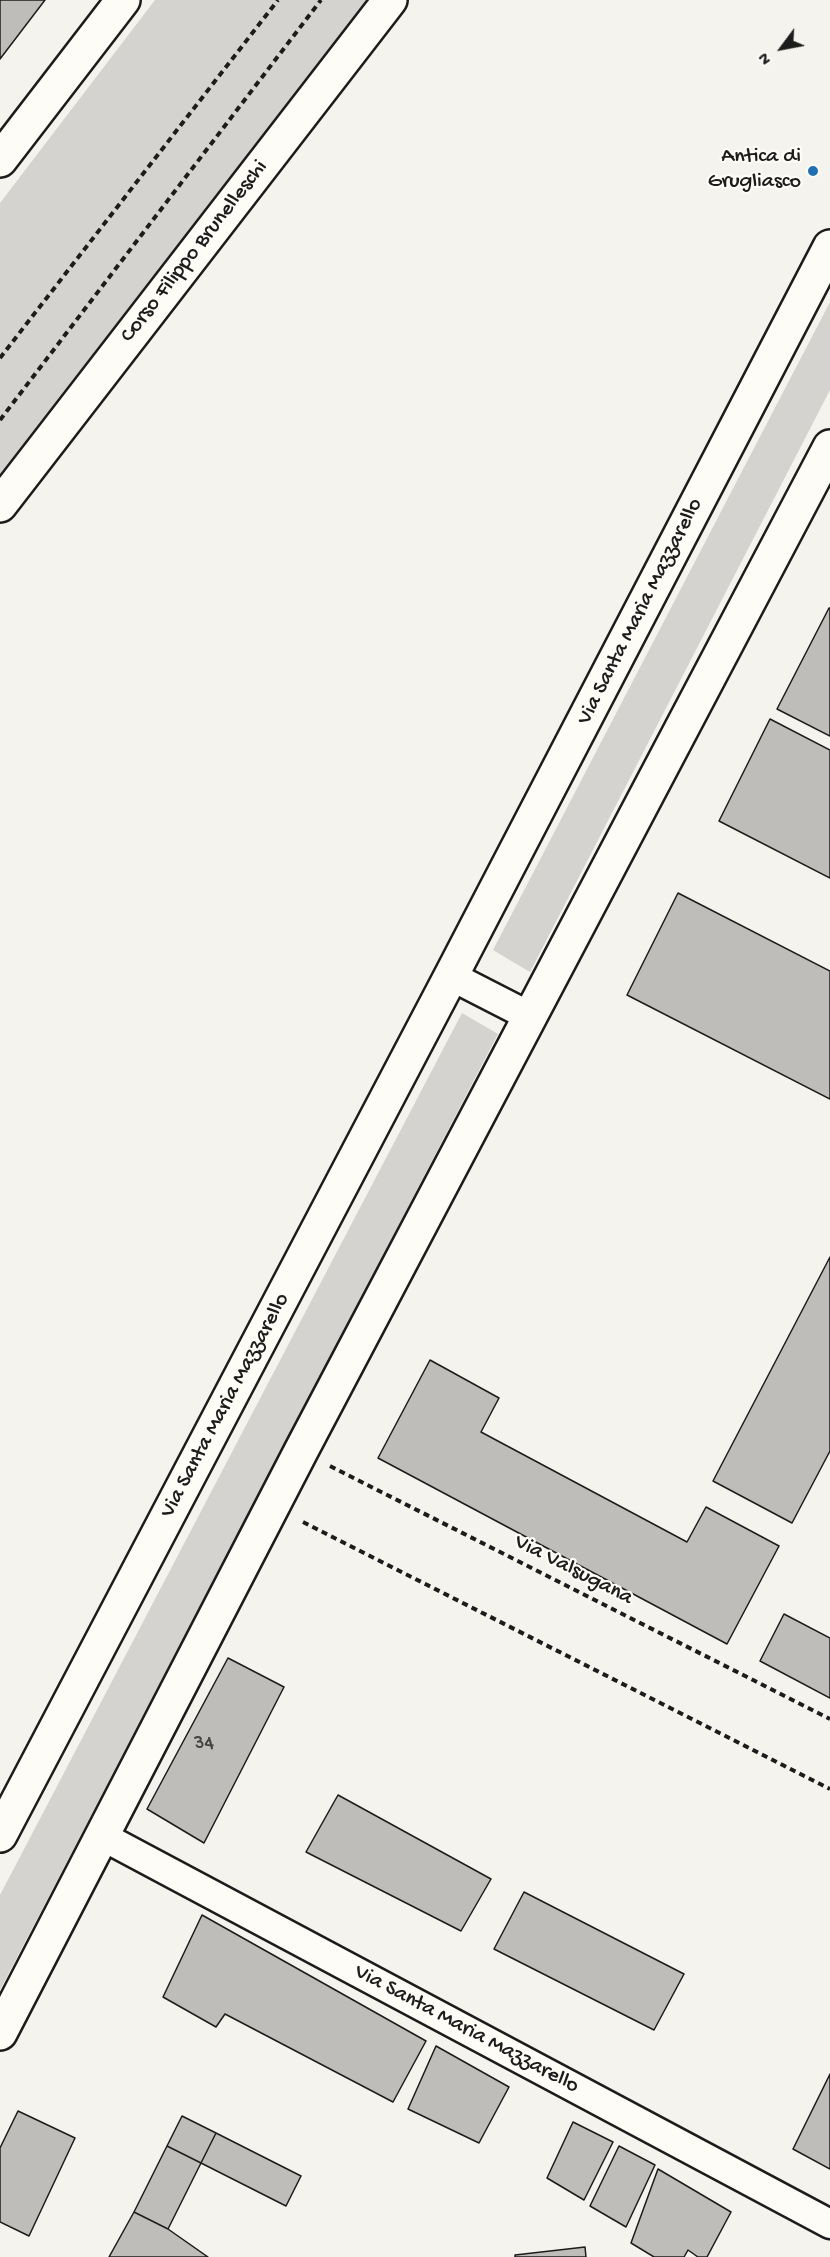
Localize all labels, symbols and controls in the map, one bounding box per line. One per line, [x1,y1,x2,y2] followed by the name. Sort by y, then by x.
[752,18,812,78] north arrow
[755,48,777,67] text: N
[708,145,801,196] place label: Antica di Grugliasco
[116,156,274,348] street label: Corso Filippo Brunelleschi
[806,164,820,178] marker: Antica di Grugliasco
[572,494,710,730] street label: Via Santa Maria Mazzarello
[156,1289,296,1523] street label: Via Santa Maria Mazzarello
[509,1530,637,1612] street label: Via Valsugana
[194,1733,214,1757] house number: 34
[349,1960,583,2100] street label: Via Santa Maria Mazzarello

